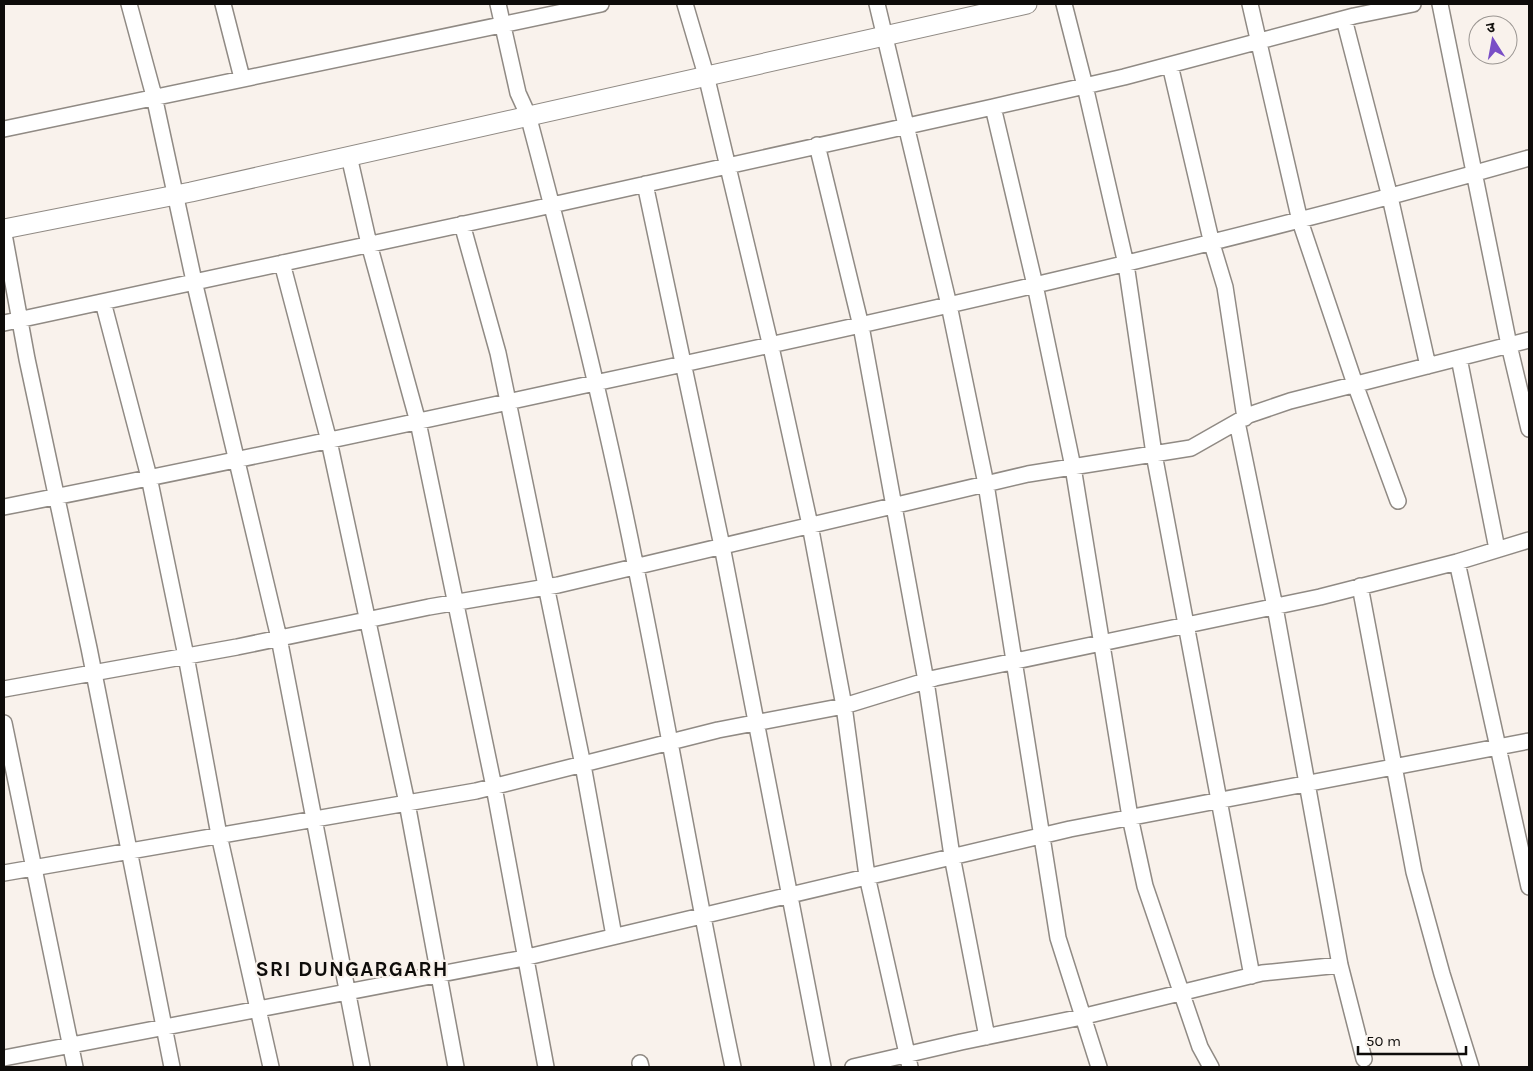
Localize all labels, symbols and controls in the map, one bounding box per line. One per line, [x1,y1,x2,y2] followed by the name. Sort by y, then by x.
[1468,15,1518,65] north arrow
[1485,18,1497,37] text: उ
[255,957,449,981] district label: SRI DUNGARGARH
[1358,1024,1466,1056] scale bar
[1366,1032,1401,1050] text: 50 m

